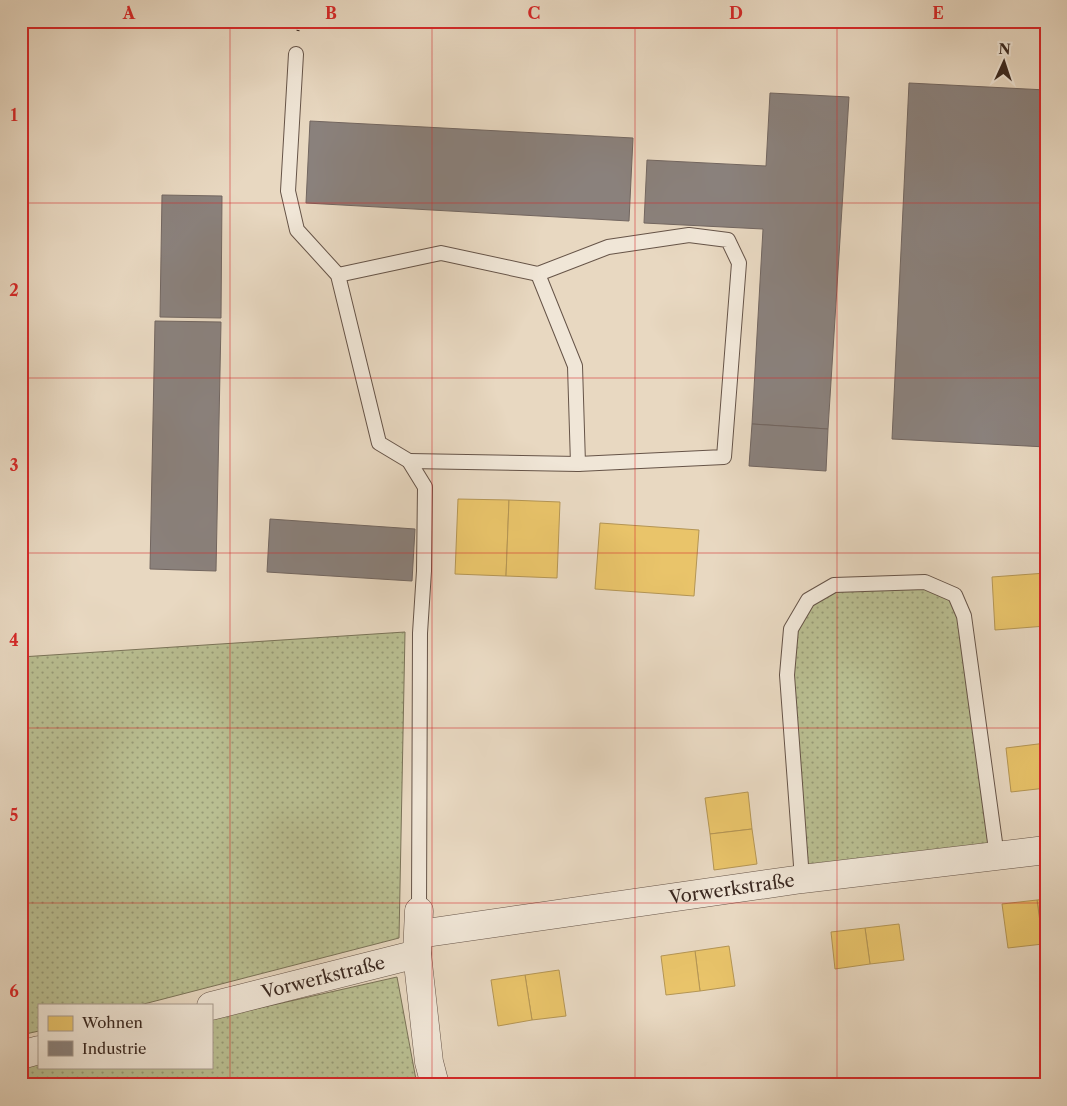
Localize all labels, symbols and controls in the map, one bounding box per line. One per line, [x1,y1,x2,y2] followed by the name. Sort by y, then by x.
[122,3,136,23] text: A
[325,3,337,23] text: B
[528,3,540,23] text: C
[729,3,743,23] text: D
[932,3,944,23] text: E
[980,38,1030,88] north arrow
[998,40,1011,58] text: N
[10,105,18,125] text: 1
[9,280,19,300] text: 2
[9,455,19,475] text: 3
[9,630,19,650] text: 4
[10,805,19,825] text: 5
[667,869,796,909] street label: Vorwerkstraße
[259,951,387,1004] street label: Vorwerkstraße
[9,981,19,1001] text: 6
[38,1004,212,1068] legend
[81,1013,144,1032] text: Wohnen
[82,1039,146,1058] text: Industrie

